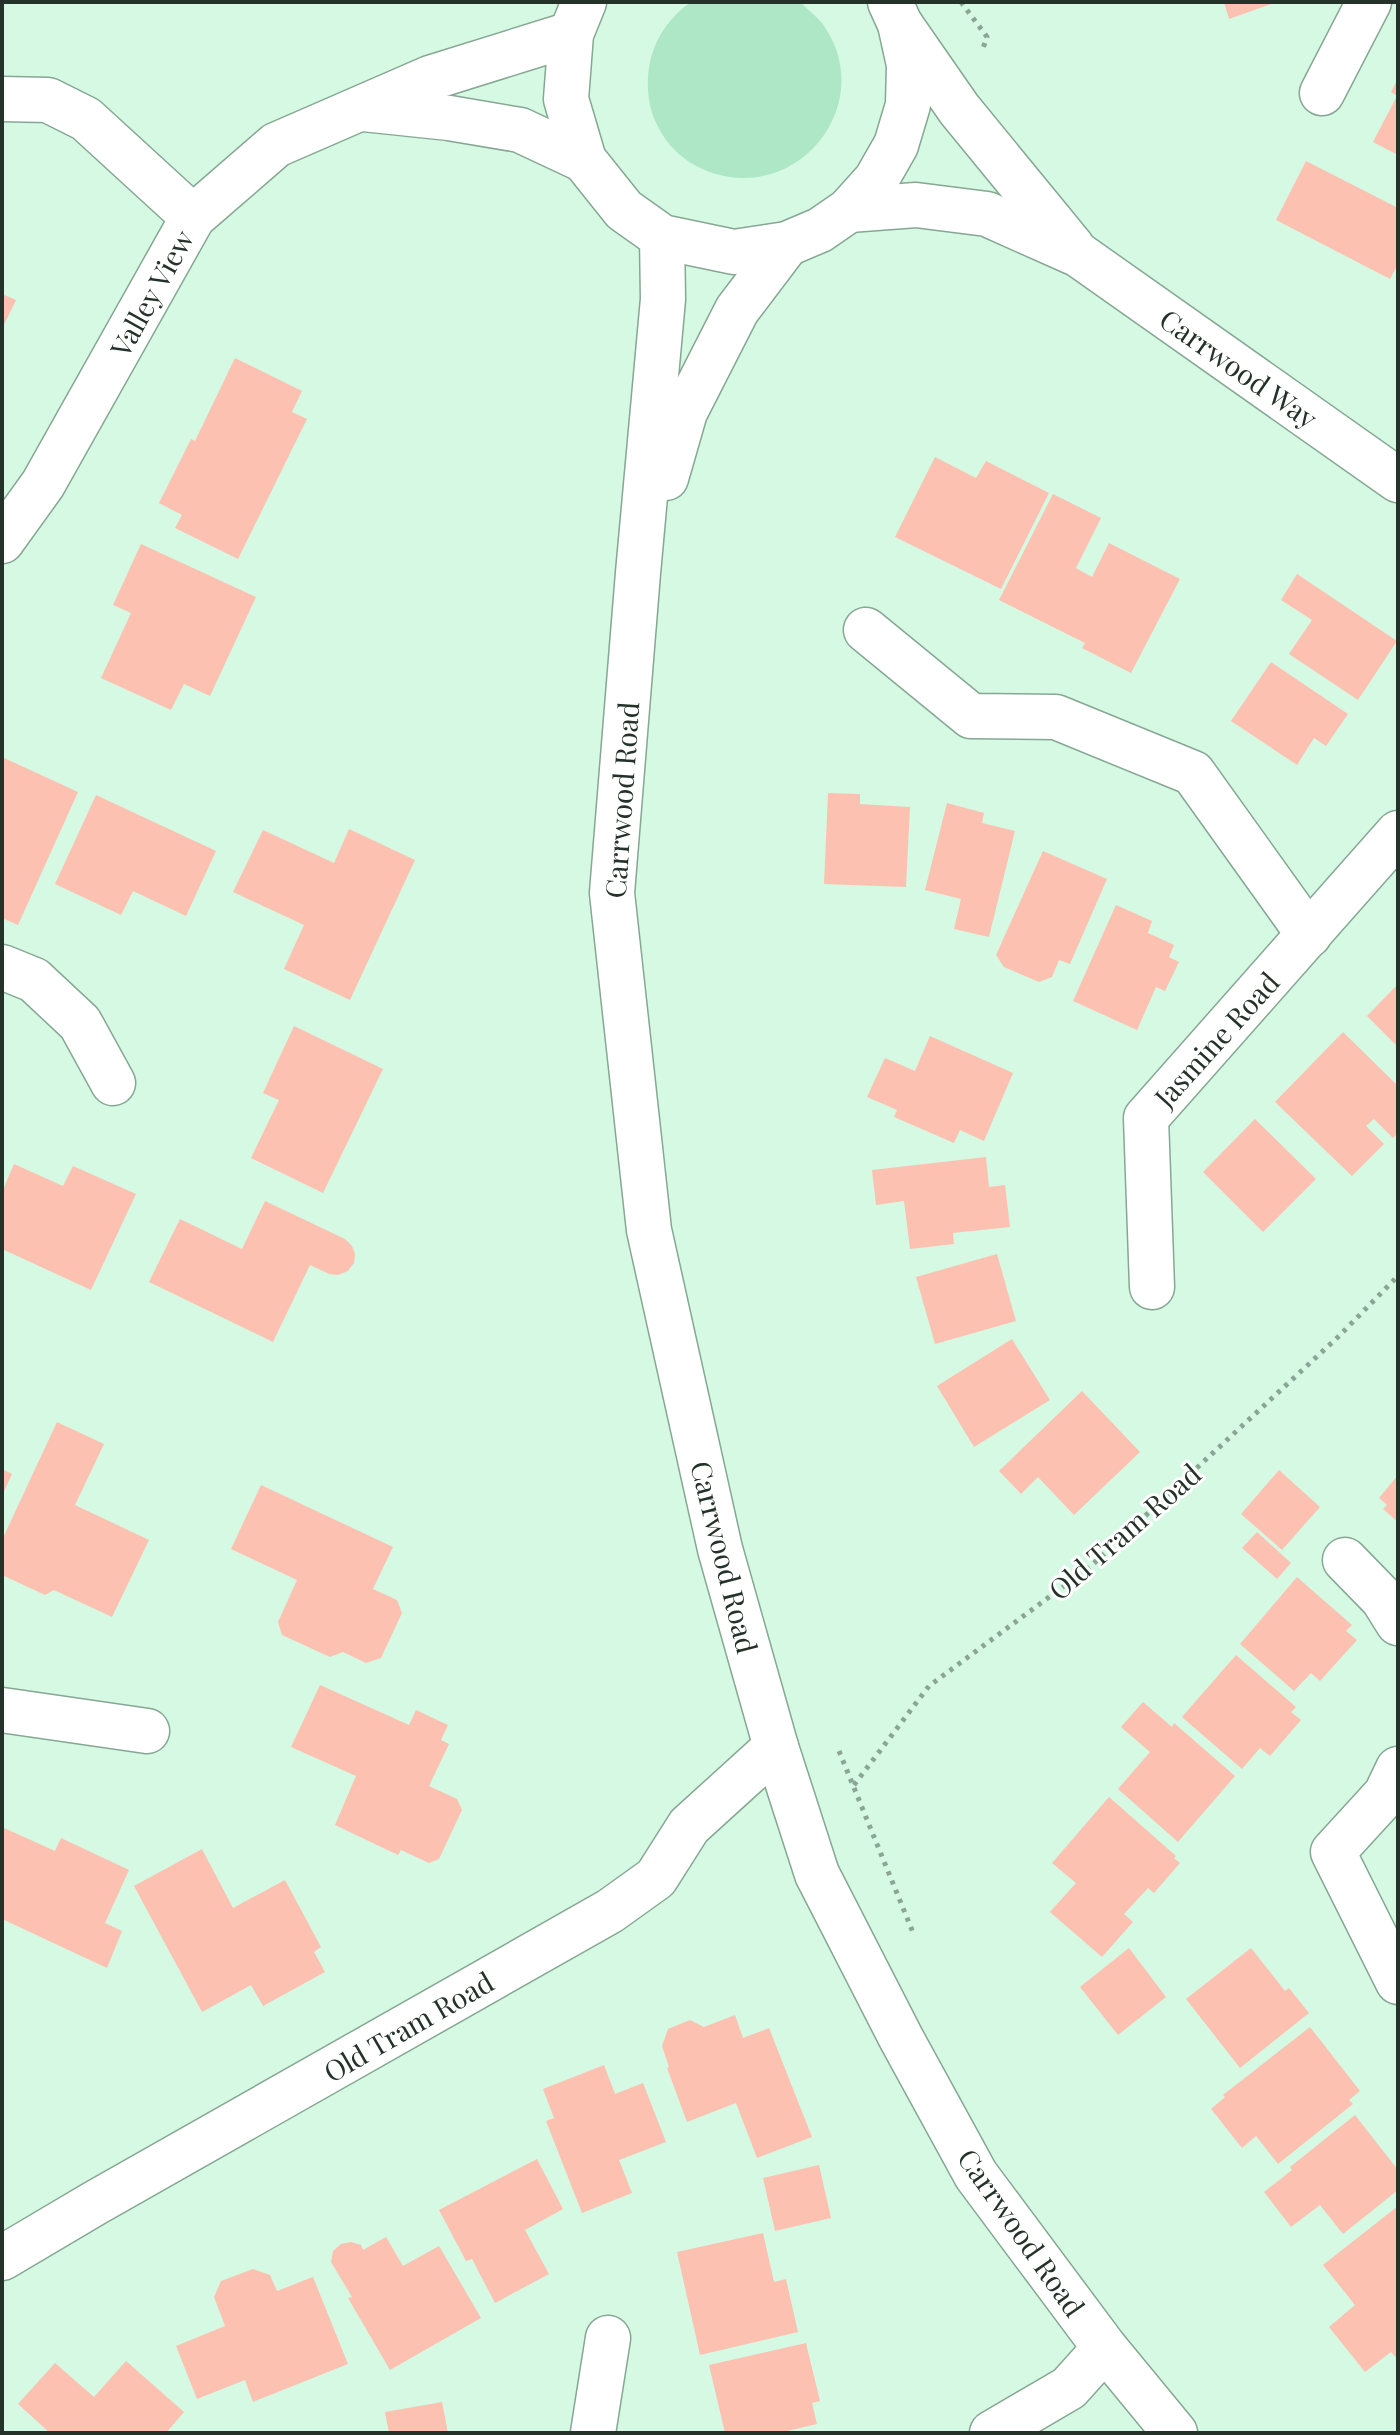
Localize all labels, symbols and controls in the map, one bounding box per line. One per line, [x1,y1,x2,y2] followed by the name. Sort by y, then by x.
[100,223,201,364] street label: Valley View
[1153,300,1325,436] street label: Carrwood Way
[596,700,646,900] street label: Carrwood Road
[1145,964,1286,1115] street label: Jasmine Road
[1040,1455,1208,1607] street label: Old Tram Road
[683,1457,767,1657] street label: Carrwood Road
[316,1962,500,2090] street label: Old Tram Road
[950,2141,1094,2323] street label: Carrwood Road

